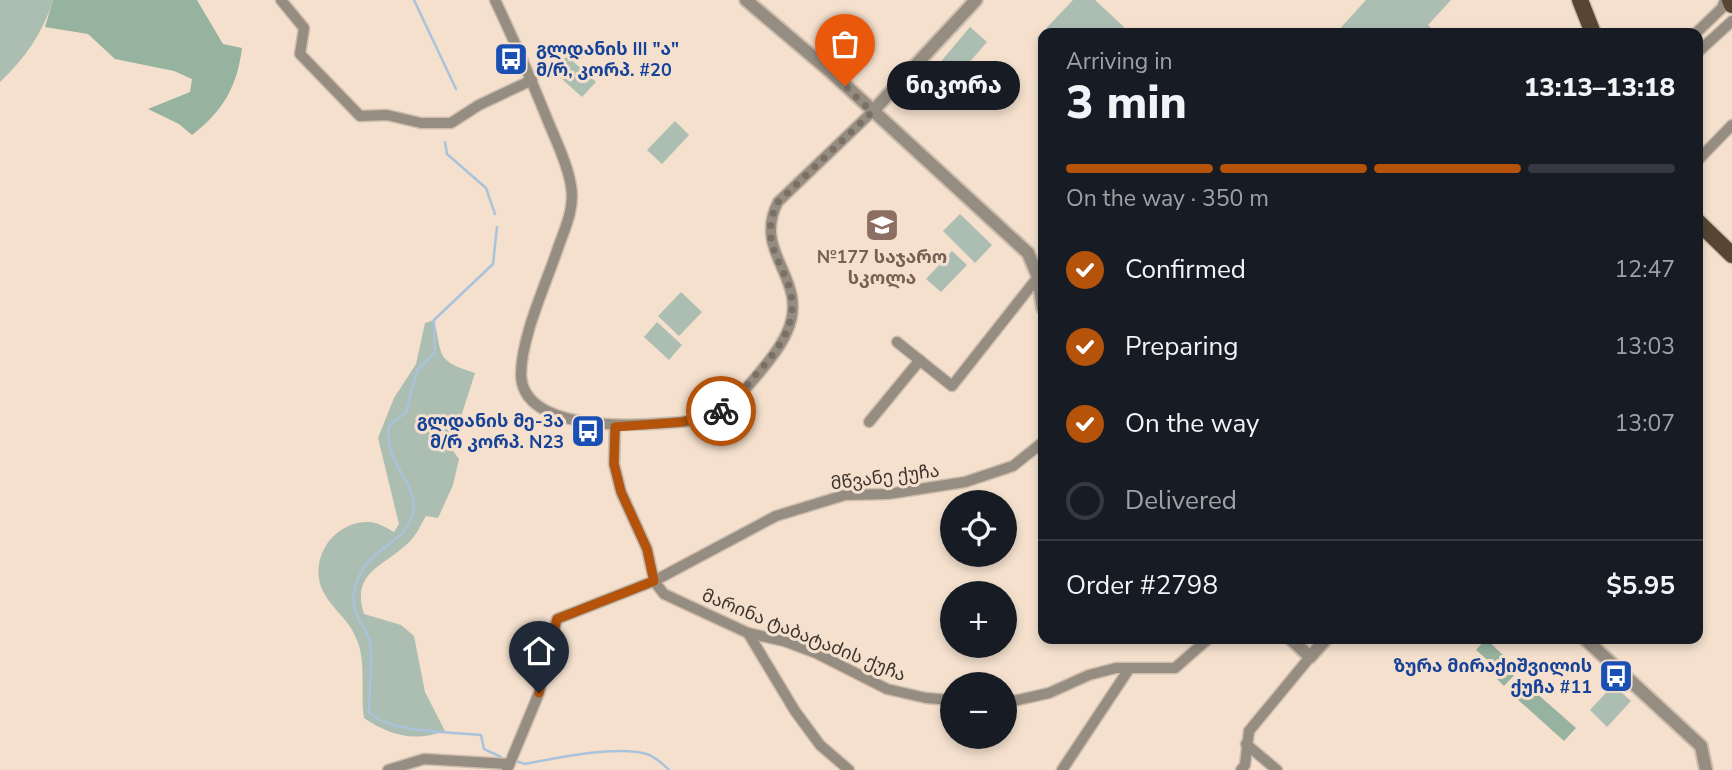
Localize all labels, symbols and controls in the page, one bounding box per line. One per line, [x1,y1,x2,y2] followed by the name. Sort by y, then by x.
[815,14,875,86] pin
[826,25,864,63] icon: bag
[536,37,679,82] place label: გლდანის III "ა" მ/რ, კორპ. #20
[492,40,530,78] bus stop icon: გლდანის III "ა" მ/რ, კორპ. #20
[1066,46,1173,77] text: Arriving in
[887,62,1020,110] callout: ნიკორა
[905,70,1002,101] text: ნიკორა
[1524,70,1675,105] text: 13:13–13:18
[1066,71,1187,134] text: 3 min
[1066,183,1269,214] text: On the way · 350 m
[863,206,901,244] school or university icon: №177 საჯარო სკოლა
[817,245,947,290] place label: №177 საჯარო სკოლა
[1066,251,1104,289] icon: check
[1125,252,1246,287] text: Confirmed
[1615,254,1675,285] text: 12:47
[1066,328,1104,366] icon: check
[1125,329,1238,364] text: Preparing
[1615,331,1675,362] text: 13:03
[686,376,756,446] courier
[702,392,740,430] icon: bike
[1066,405,1104,443] icon: check
[1125,406,1259,441] text: On the way
[1615,408,1675,439] text: 13:07
[417,409,564,454] place label: გლდანის მე-3ა მ/რ კორპ. N23
[569,412,607,450] bus stop icon: გლდანის მე-3ა მ/რ კორპ. N23
[829,458,941,496] street label: მწვანე ქუჩა
[1125,483,1237,518] text: Delivered
[940,490,1017,749] map controls
[940,490,1017,567] button: locate
[1066,568,1218,603] text: Order #2798
[1606,568,1675,603] text: $5.95
[940,581,1017,658] button: +
[698,583,910,687] street label: მარინა ტაბატაძის ქუჩა
[509,621,569,693] pin
[520,632,558,670] icon: home
[1393,654,1592,699] place label: ზურა მირაქიშვილის ქუჩა #11
[1597,657,1635,695] bus stop icon: ზურა მირაქიშვილის ქუჩა #11
[940,672,1017,749] button: −

